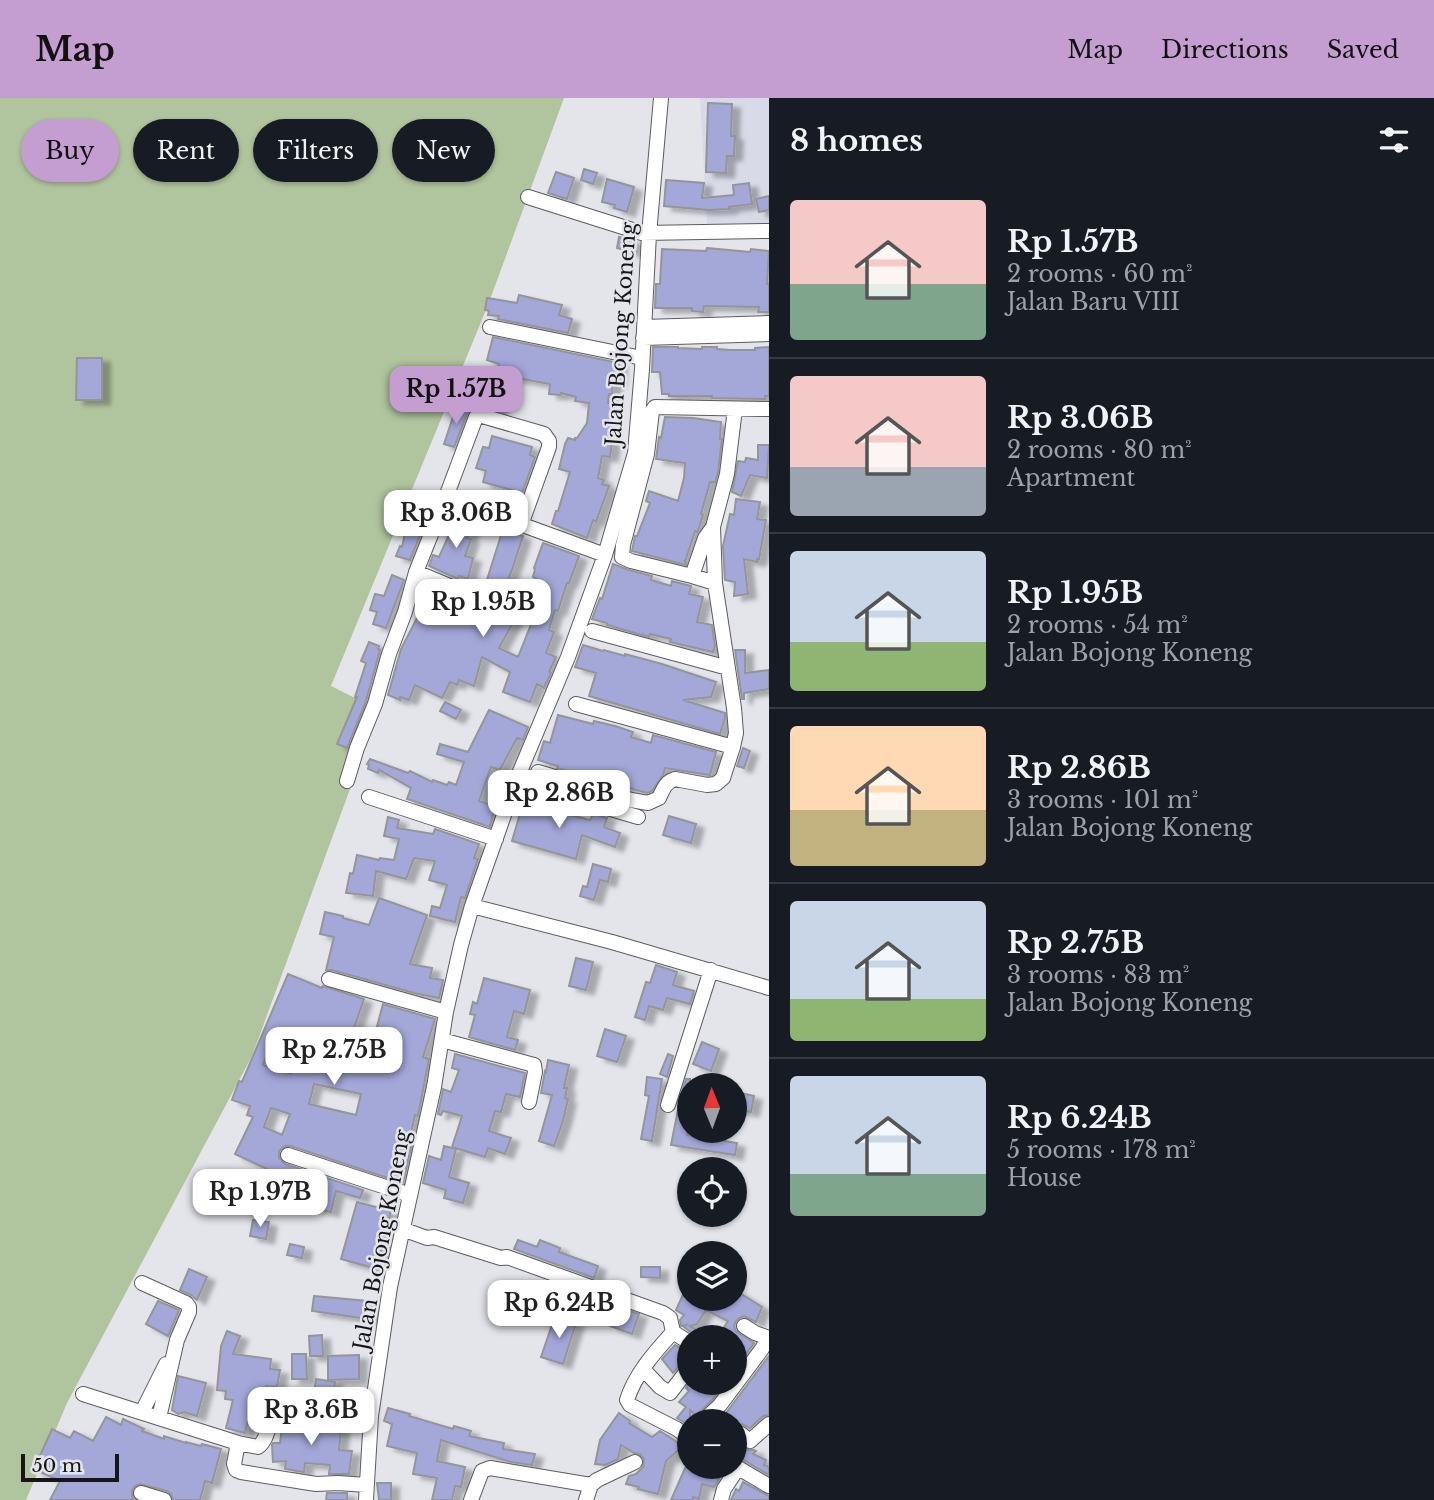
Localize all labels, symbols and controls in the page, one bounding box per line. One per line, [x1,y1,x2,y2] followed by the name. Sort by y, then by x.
[35,29,115,70] text: Map
[1067,35,1123,64] text: Map
[1161,35,1289,64] text: Directions
[1327,35,1399,64] text: Saved
[21,119,119,182] chip: Buy
[133,119,239,182] chip: Rent
[253,119,378,182] chip: Filters
[392,119,495,182] chip: New
[1375,121,1413,159] icon: filters
[790,122,923,159] text: 8 homes
[600,221,642,450] street label: Jalan Bojong Koneng
[1007,223,1139,260] text: Rp 1.57B
[846,228,930,312] icon: home
[1007,260,1193,288] text: 2 rooms · 60 m²
[1007,288,1180,316] text: Jalan Baru VIII
[384,366,528,426] pin: Rp 1.57B
[406,375,506,403] text: Rp 1.57B
[1007,399,1153,436] text: Rp 3.06B
[846,404,930,488] icon: home
[1007,436,1192,464] text: 2 rooms · 80 m²
[1007,464,1135,492] text: Apartment
[384,490,528,550] pin: Rp 3.06B
[400,499,512,527] text: Rp 3.06B
[1007,574,1143,611] text: Rp 1.95B
[846,579,930,663] icon: home
[411,580,555,639] pin: Rp 1.95B
[431,588,535,616] text: Rp 1.95B
[1007,611,1188,639] text: 2 rooms · 54 m²
[1007,639,1252,667] text: Jalan Bojong Koneng
[1007,749,1151,786] text: Rp 2.86B
[846,754,930,838] icon: home
[487,770,631,830] pin: Rp 2.86B
[504,779,614,807] text: Rp 2.86B
[1007,786,1198,814] text: 3 rooms · 101 m²
[1007,814,1252,842] text: Jalan Bojong Koneng
[1007,924,1144,961] text: Rp 2.75B
[846,929,930,1013] icon: home
[1007,961,1189,989] text: 3 rooms · 83 m²
[1007,989,1252,1017] text: Jalan Bojong Koneng
[262,1028,406,1087] pin: Rp 2.75B
[281,1036,387,1064] text: Rp 2.75B
[677,1073,747,1143] north arrow
[677,1073,747,1479] map controls
[1007,1099,1152,1136] text: Rp 6.24B
[846,1104,930,1188] icon: home
[347,1127,416,1355] street label: Jalan Bojong Koneng
[1007,1136,1196,1164] text: 5 rooms · 178 m²
[677,1157,747,1227] button: locate
[1007,1164,1082,1192] text: House
[188,1170,332,1229] pin: Rp 1.97B
[209,1178,311,1206] text: Rp 1.97B
[677,1241,747,1311] button: layers
[487,1280,631,1340] pin: Rp 6.24B
[504,1289,614,1317] text: Rp 6.24B
[677,1325,747,1395] button: +
[246,1388,376,1447] pin: Rp 3.6B
[263,1396,359,1424] text: Rp 3.6B
[677,1409,747,1479] button: −
[21,1451,119,1483] scale bar
[32,1454,82,1477] text: 50 m

